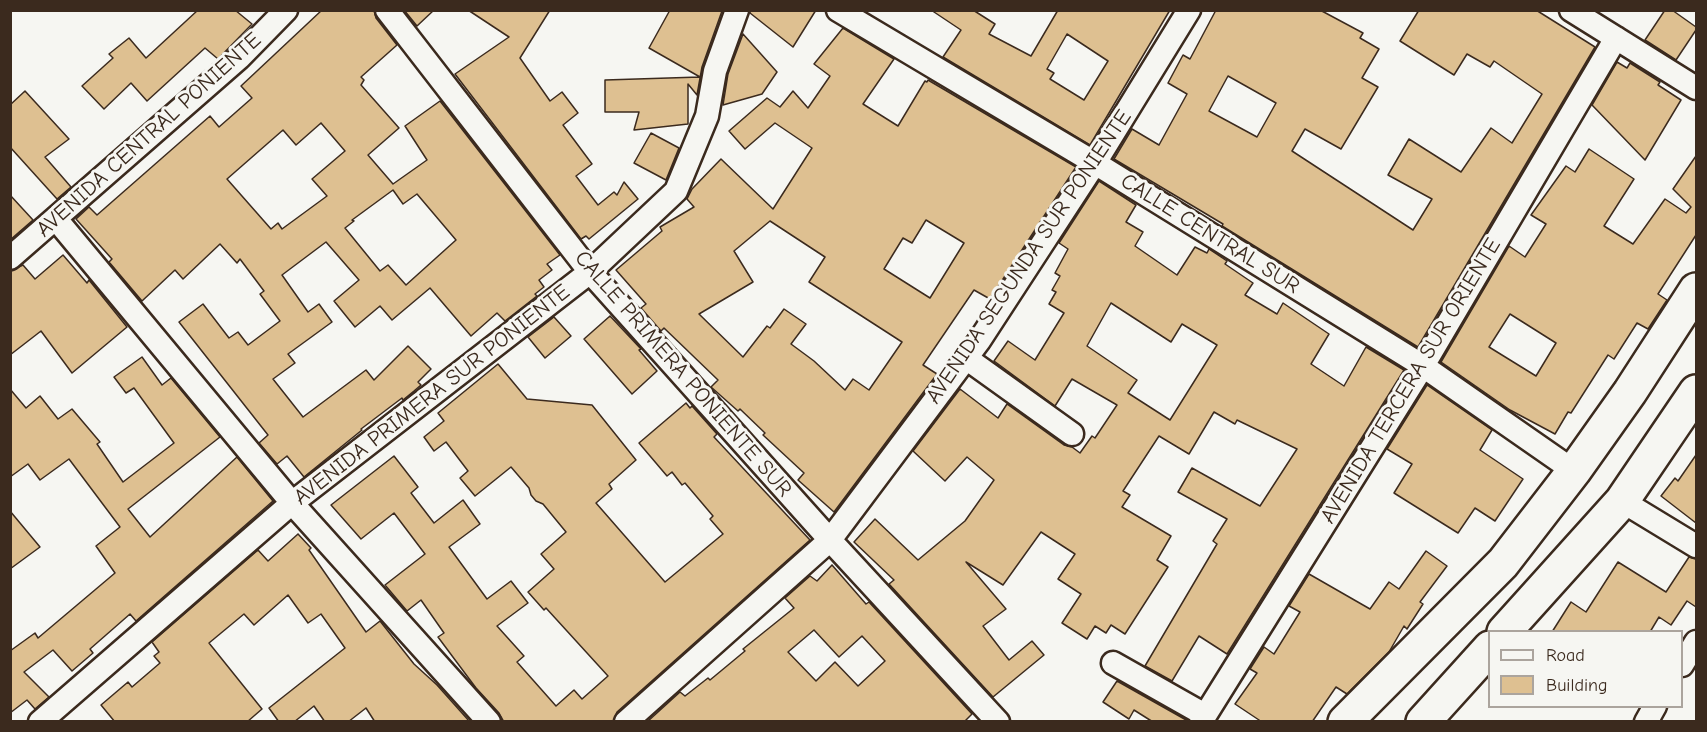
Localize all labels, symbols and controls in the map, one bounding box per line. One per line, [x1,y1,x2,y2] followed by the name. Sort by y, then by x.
[31,27,267,243] street label: AVENIDA CENTRAL PONIENTE
[921,105,1137,409] street label: AVENIDA SEGUNDA SUR PONIENTE
[1116,168,1304,300] street label: CALLE CENTRAL SUR
[1315,234,1507,528] street label: AVENIDA TERCERA SUR ORIENTE
[569,245,797,503] street label: CALLE PRIMERA PONIENTE SUR
[289,279,575,511] street label: AVENIDA PRIMERA SUR PONIENTE
[1488,630,1683,708] legend
[1546,645,1585,666] text: Road
[1546,675,1608,696] text: Building

